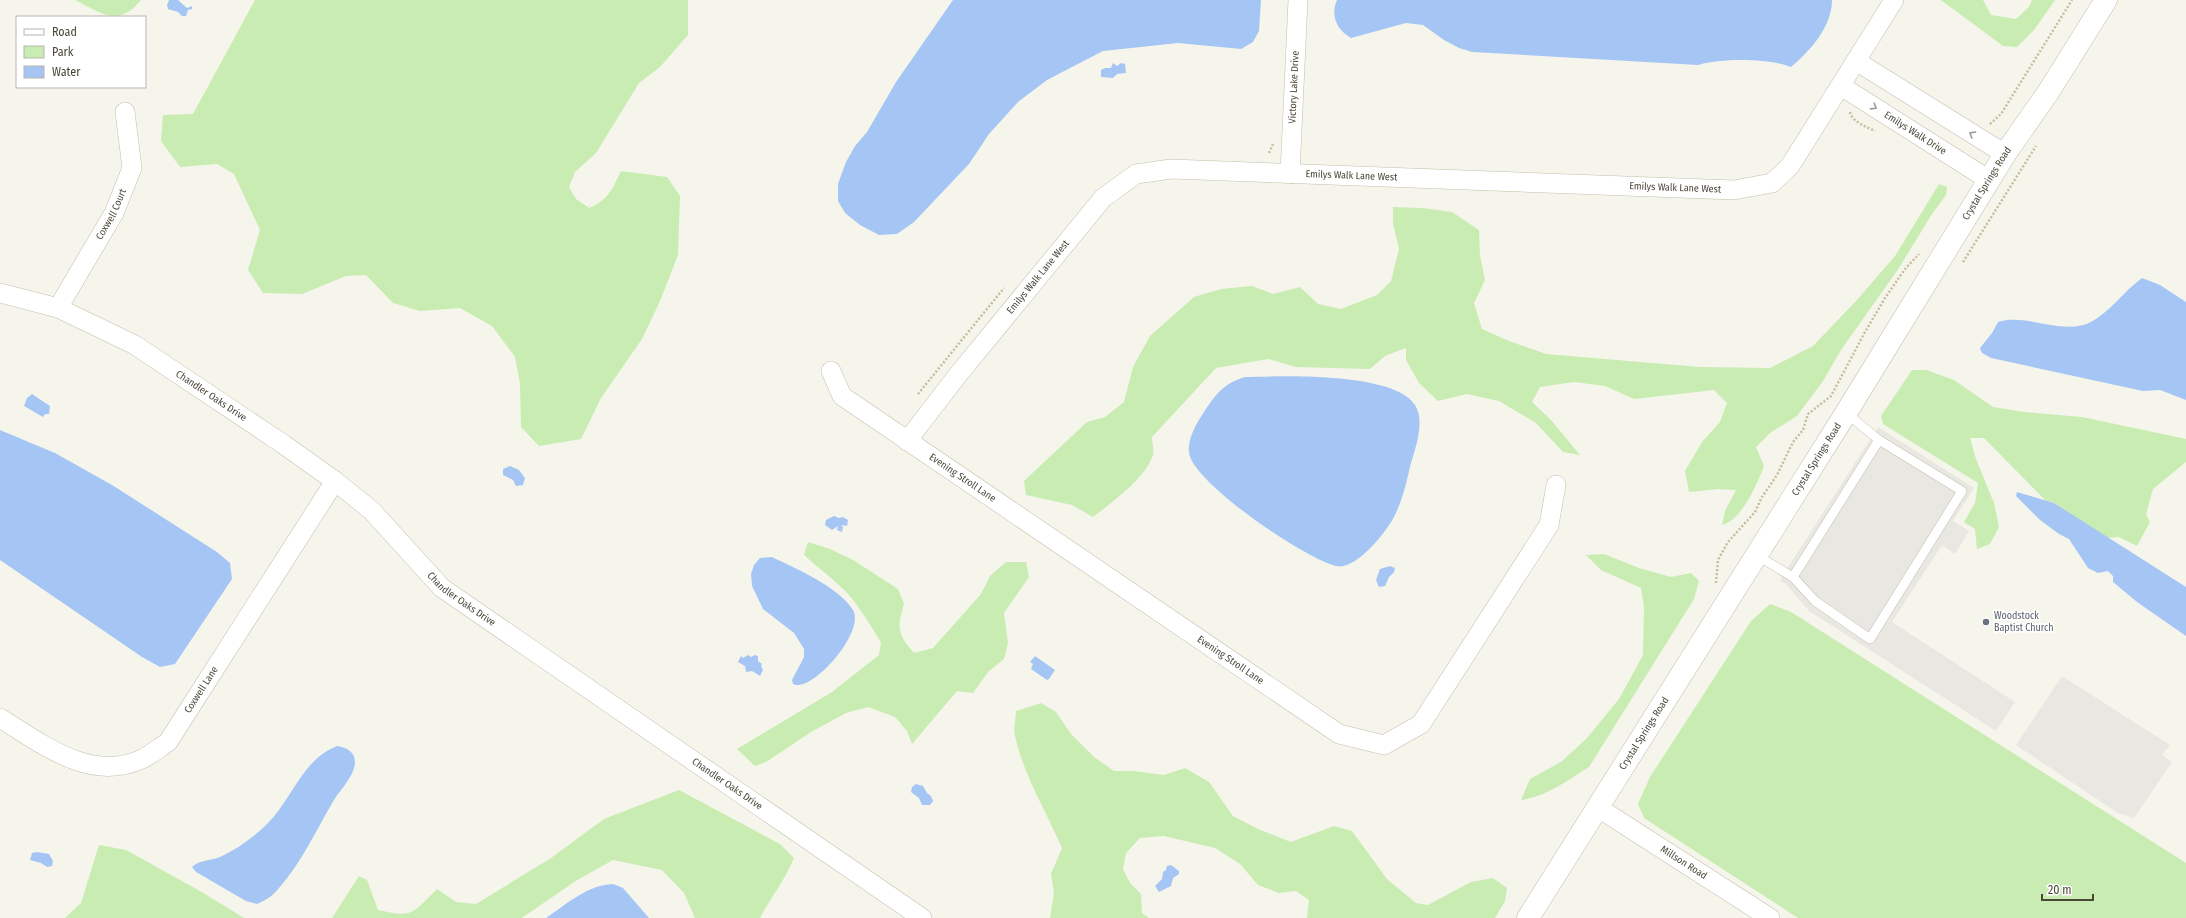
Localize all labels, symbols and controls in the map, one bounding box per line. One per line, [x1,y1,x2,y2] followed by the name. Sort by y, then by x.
[16,16,146,88] legend
[52,25,77,39] text: Road
[52,45,74,59] text: Park
[1286,50,1302,124] street label: Victory Lake Drive
[52,65,81,79] text: Water
[1870,102,1877,110] one-way arrow
[1882,109,1949,157] street label: Emilys Walk Drive
[1969,131,1976,138] one-way arrow
[1960,145,2014,222] street label: Crystal Springs Road
[1305,168,1398,183] street label: Emilys Walk Lane West
[1629,180,1722,196] street label: Emilys Walk Lane West
[94,186,129,242] street label: Coxwell Court
[1004,237,1072,316] street label: Emilys Walk Lane West
[173,368,249,424] street label: Chandler Oaks Drive
[1789,421,1844,498] street label: Crystal Springs Road
[927,451,998,505] street label: Evening Stroll Lane
[425,570,498,629] street label: Chandler Oaks Drive
[1994,610,2054,634] place label: Woodstock Baptist Church
[1981,617,1991,627] marker: Woodstock Baptist Church
[1195,633,1266,687] street label: Evening Stroll Lane
[182,664,221,715] street label: Coxwell Lane
[1617,695,1672,772] street label: Crystal Springs Road
[690,756,765,812] street label: Chandler Oaks Drive
[1658,843,1709,882] street label: Millson Road
[2042,876,2093,902] scale bar
[2048,883,2072,897] text: 20 m

